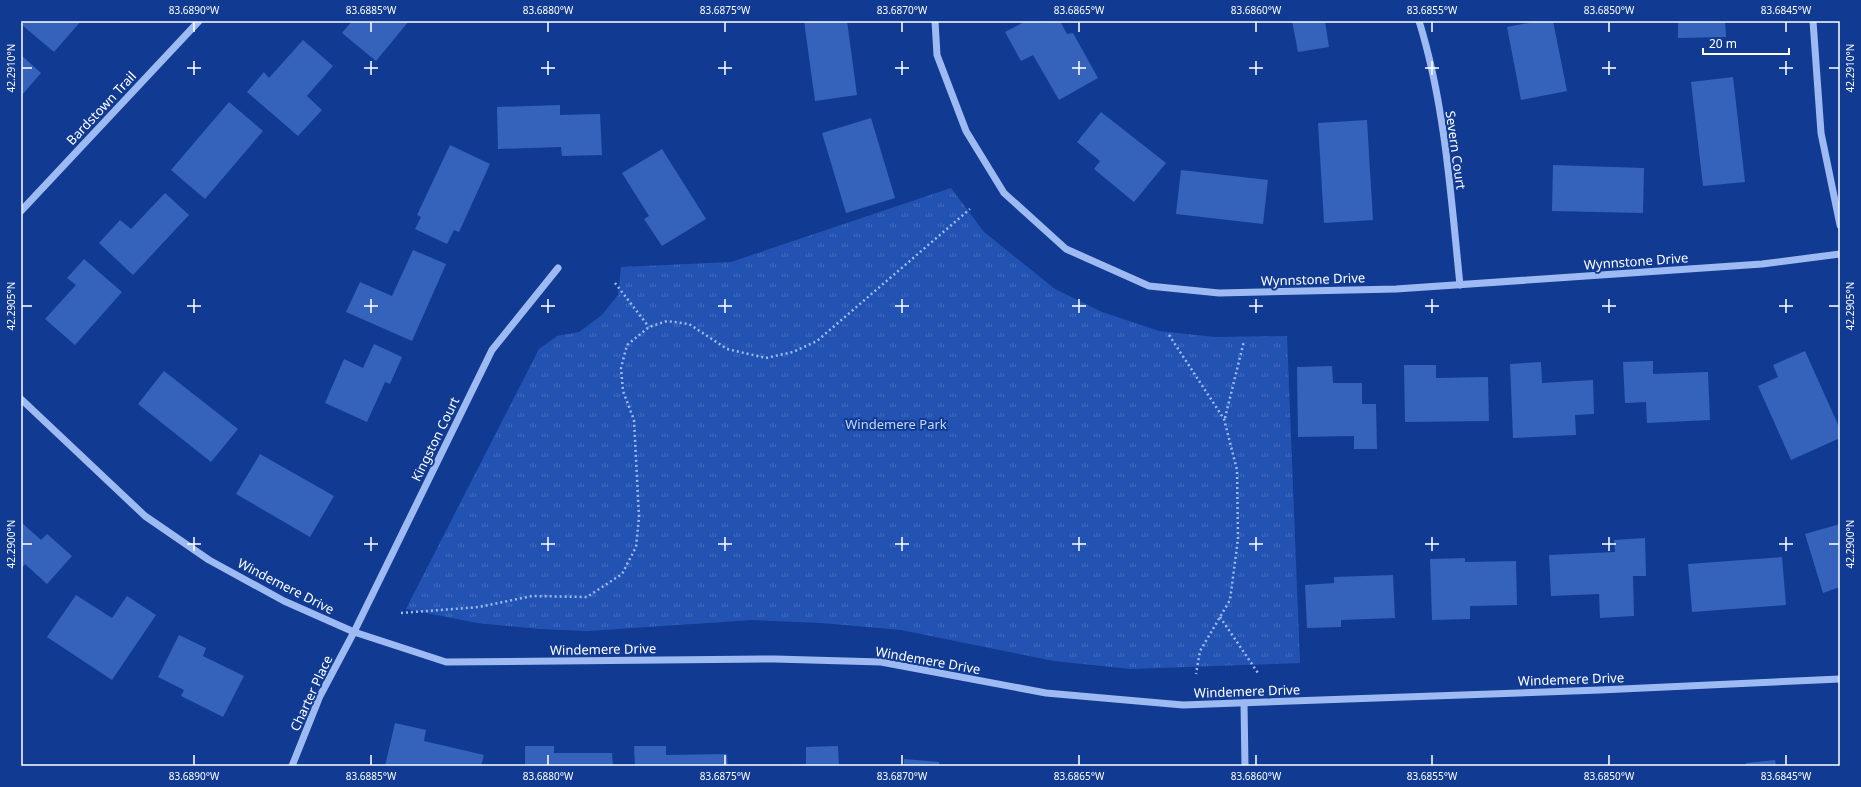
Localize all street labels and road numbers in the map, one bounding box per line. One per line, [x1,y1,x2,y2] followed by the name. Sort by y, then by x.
[62,67,140,149] street label: Bardstown Trail
[1442,110,1470,191] street label: Severn Court
[1583,248,1689,274] street label: Wynnstone Drive
[1260,268,1366,290] street label: Wynnstone Drive
[407,394,463,484] street label: Kingston Court
[235,554,337,618] street label: Windemere Drive
[550,639,656,659] street label: Windemere Drive
[874,642,982,678] street label: Windemere Drive
[286,652,336,734] street label: Charter Place
[1518,668,1624,690] street label: Windemere Drive
[1194,680,1300,702] street label: Windemere Drive

